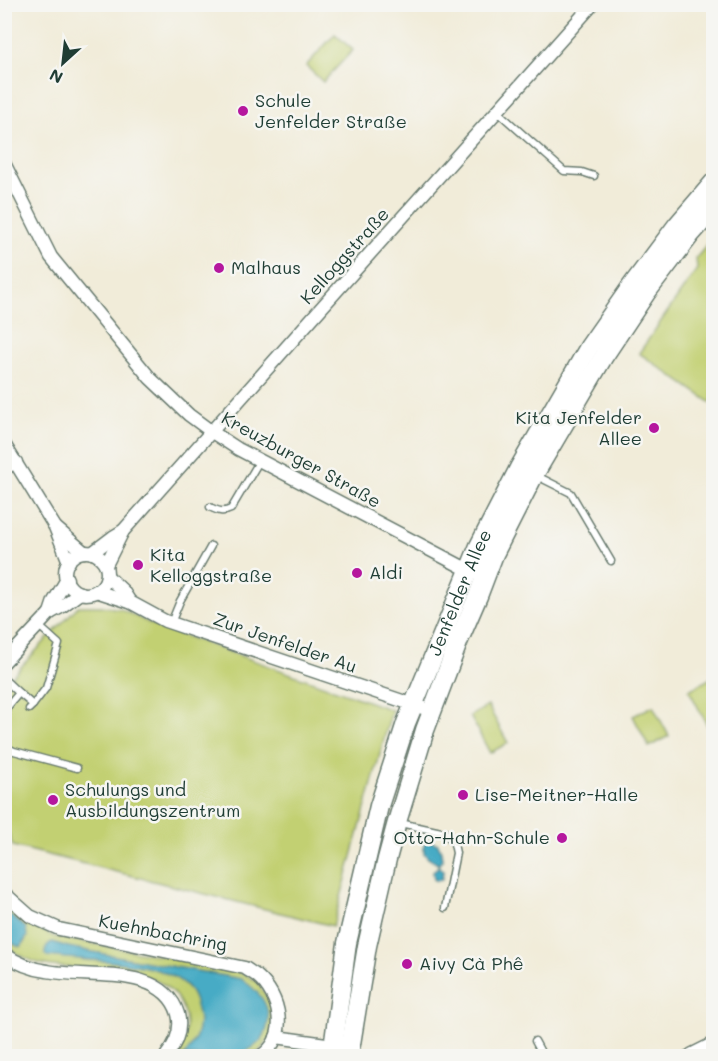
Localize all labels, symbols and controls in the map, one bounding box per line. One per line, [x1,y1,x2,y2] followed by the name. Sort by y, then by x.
[33,33,93,93] north arrow
[46,65,66,89] text: N
[255,88,407,133] place label: Schule Jenfelder Straße
[236,104,250,118] marker: Schule Jenfelder Straße
[294,202,394,309] street label: Kelloggstraße
[231,255,301,279] place label: Malhaus
[212,261,226,275] marker: Malhaus
[218,405,385,513] street label: Kreuzburger Straße
[515,405,642,450] place label: Kita Jenfelder Allee
[647,421,661,435] marker: Kita Jenfelder Allee
[422,525,497,659] street label: Jenfelder Allee
[150,542,272,587] place label: Kita Kelloggstraße
[131,558,145,572] marker: Kita Kelloggstraße
[369,560,403,584] place label: Aldi
[350,566,364,580] marker: Aldi
[210,606,360,678] street label: Zur Jenfelder Au
[65,777,240,822] place label: Schulungs und Ausbildungszentrum
[475,782,638,806] place label: Lise-Meitner-Halle
[456,788,470,802] marker: Lise-Meitner-Halle
[46,793,60,807] marker: Schulungs und Ausbildungszentrum
[393,825,550,849] place label: Otto-Hahn-Schule
[555,831,569,845] marker: Otto-Hahn-Schule
[97,908,229,956] street label: Kuehnbachring
[419,951,524,975] place label: Aivy Cà Phê
[400,957,414,971] marker: Aivy Cà Phê

